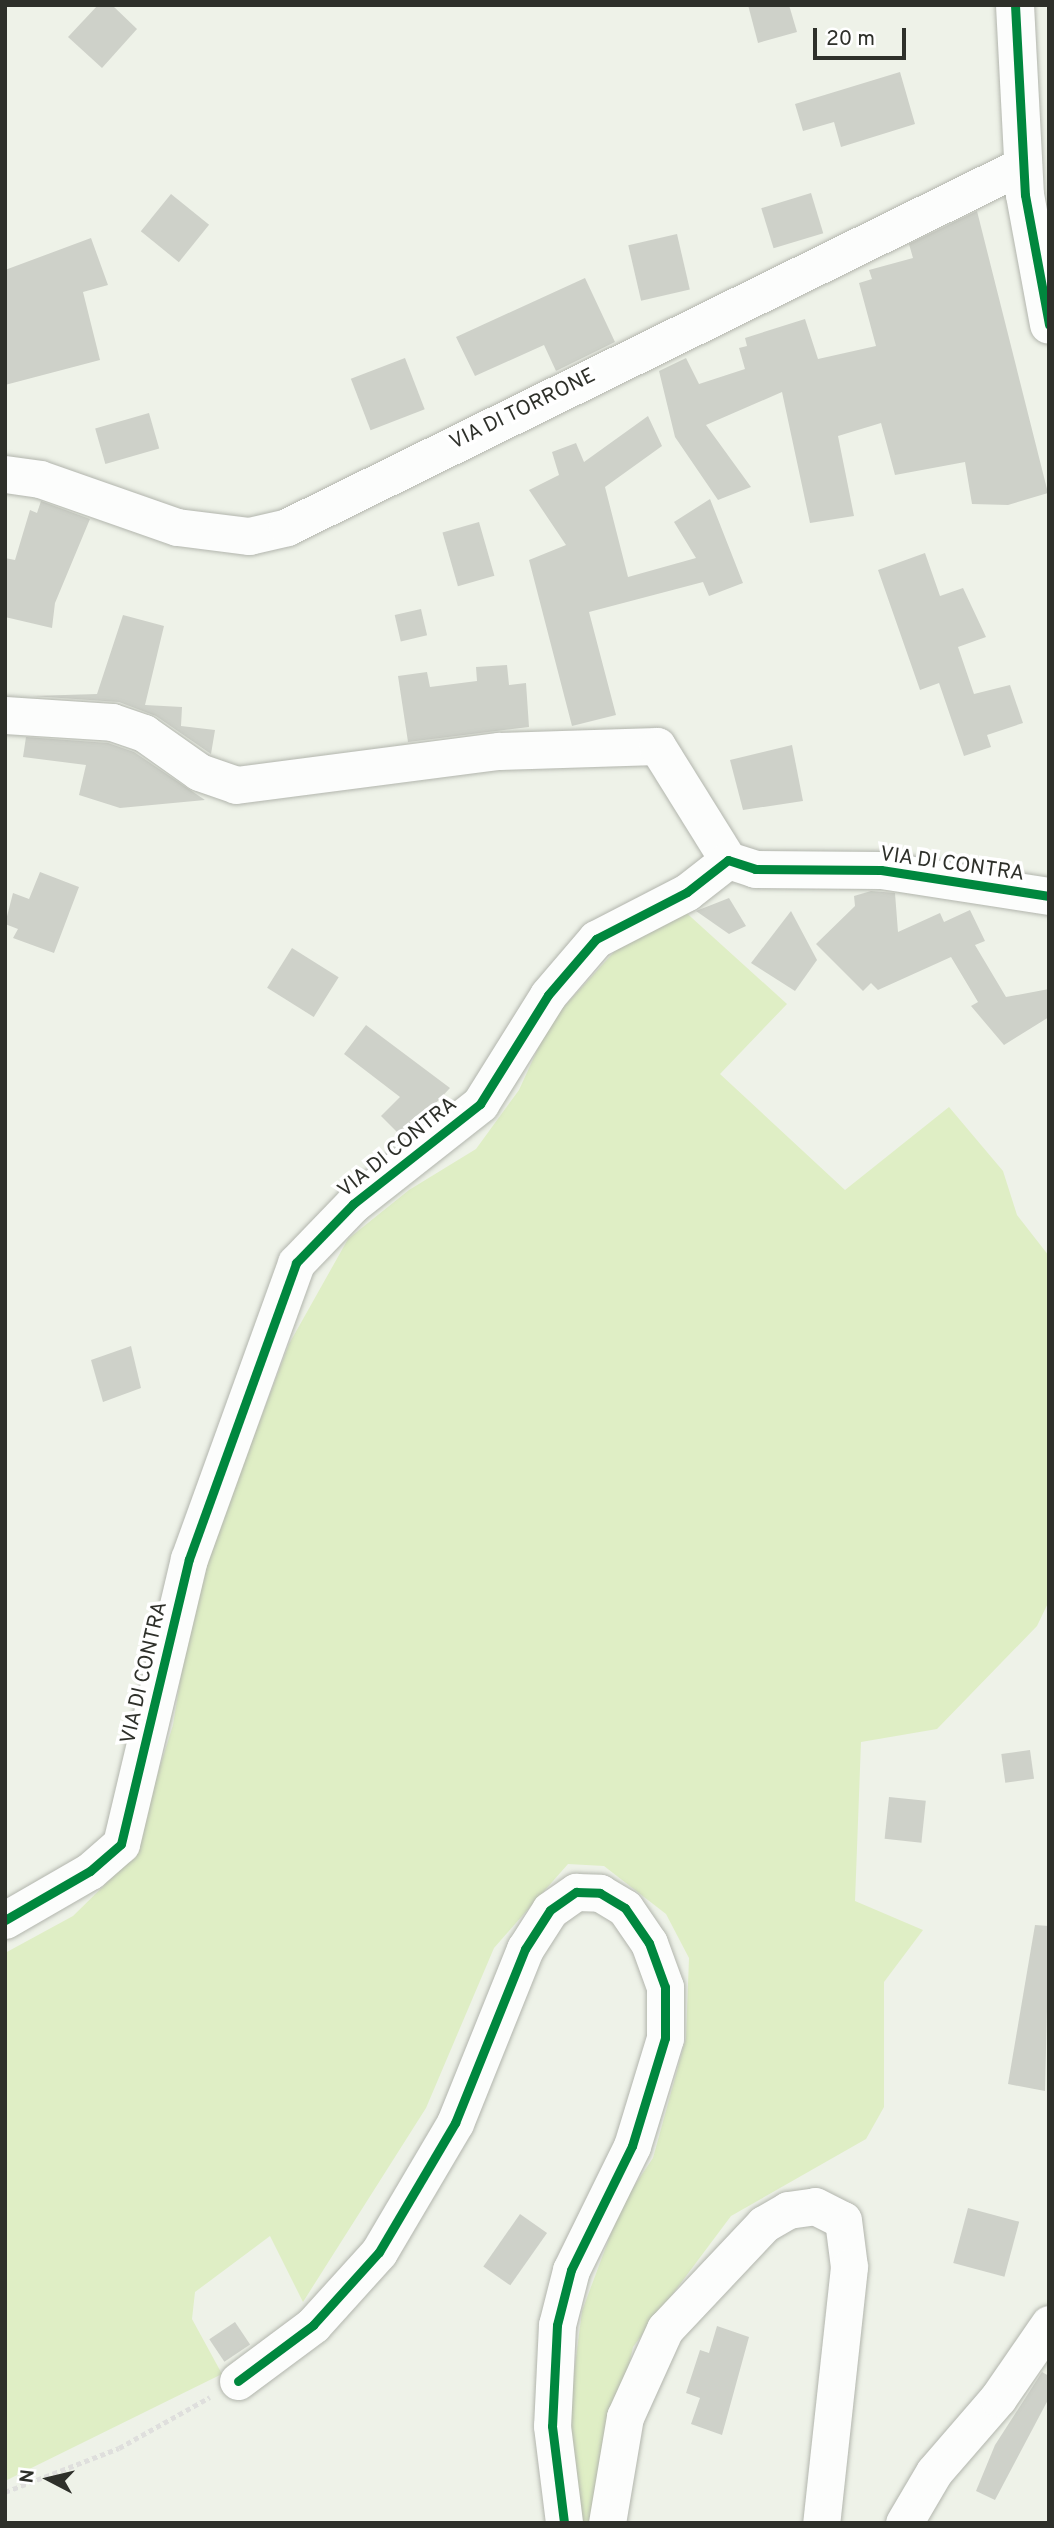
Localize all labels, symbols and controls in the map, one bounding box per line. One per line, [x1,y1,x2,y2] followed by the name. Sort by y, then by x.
[816,14,909,58] scale bar
[826,26,875,53] text: 20 m
[445,363,601,457] street label: VIA DI TORRONE
[878,842,1026,888] street label: VIA DI CONTRA
[333,1092,463,1204] street label: VIA DI CONTRA
[116,1599,174,1747] street label: VIA DI CONTRA
[14,2444,84,2514] north arrow
[15,2468,41,2485] text: N

